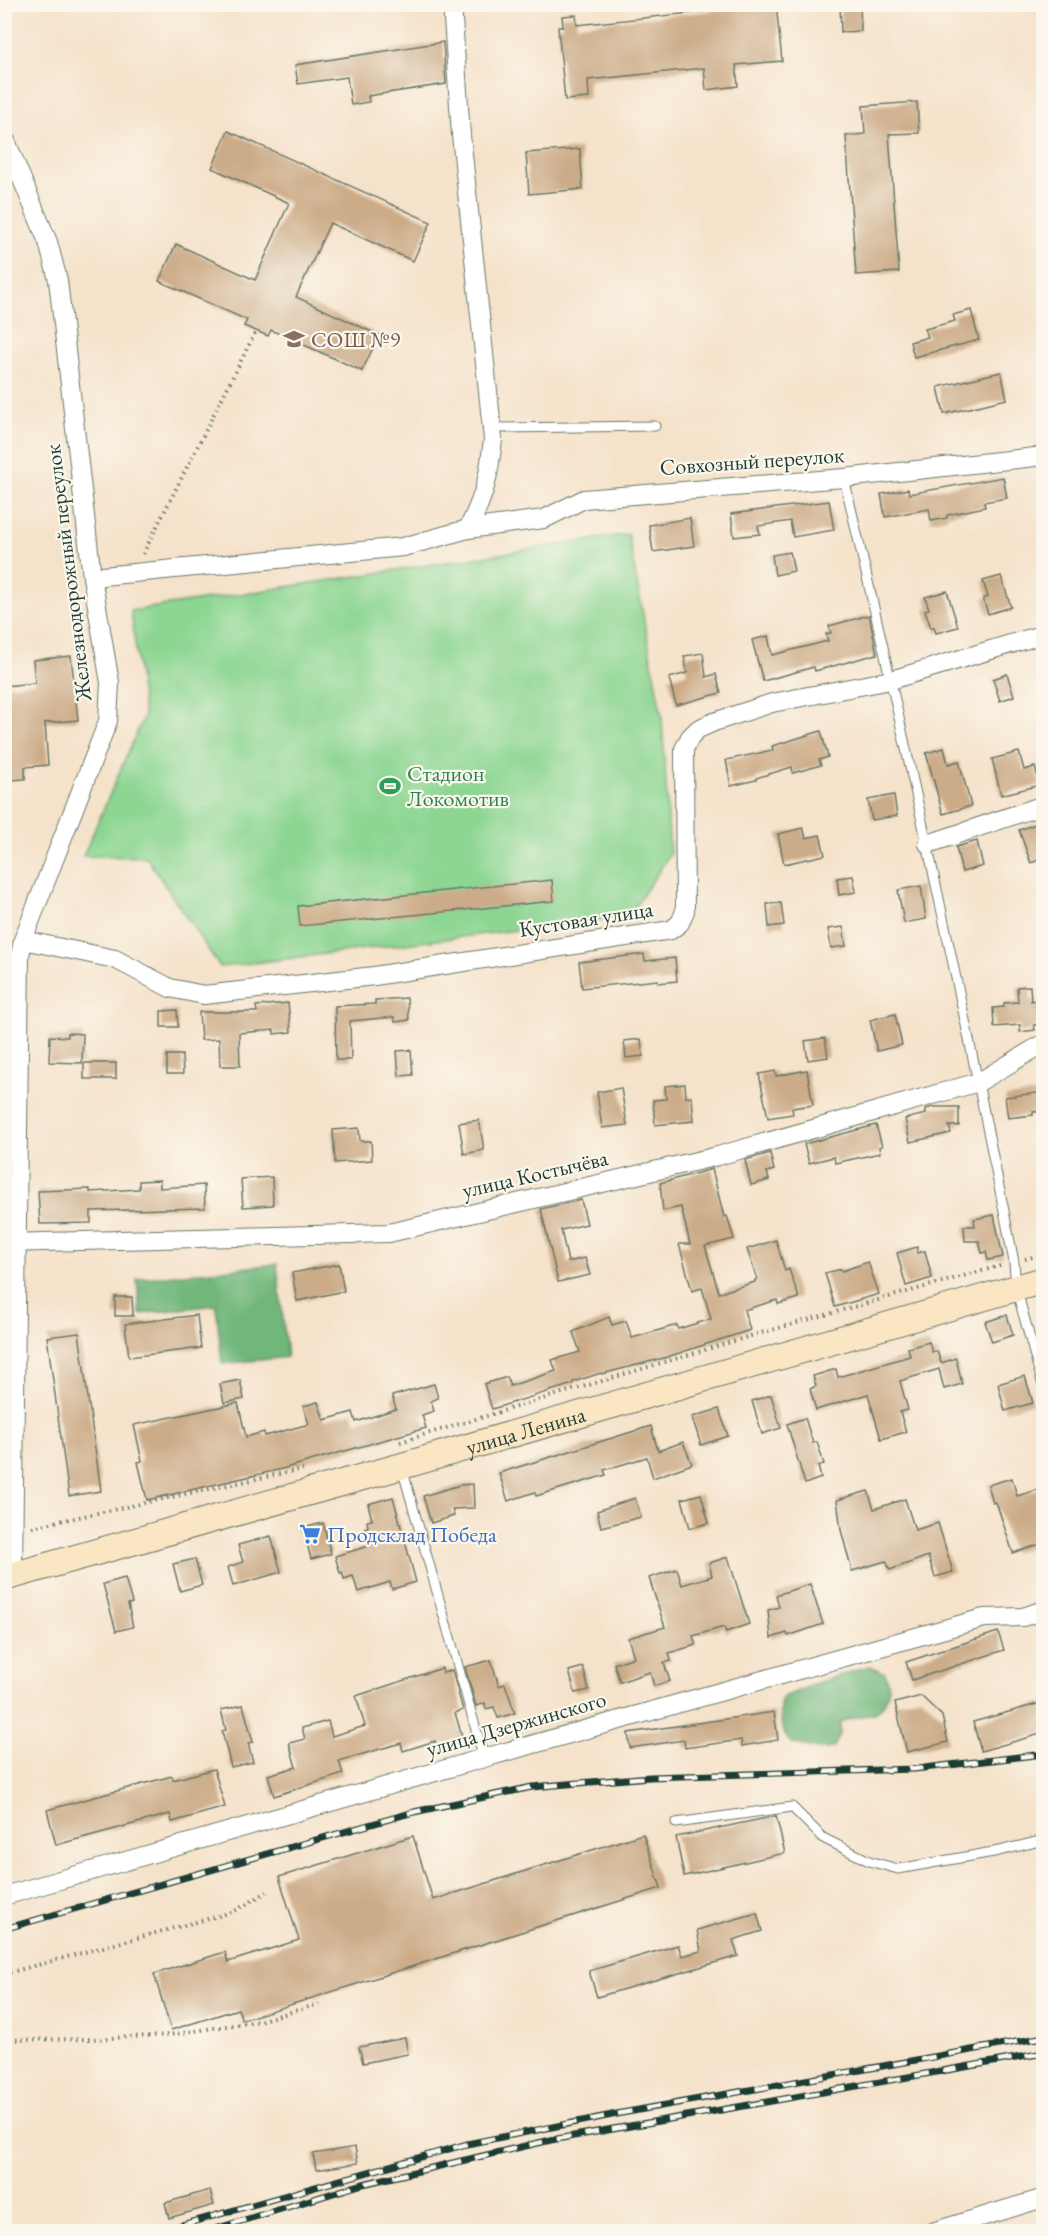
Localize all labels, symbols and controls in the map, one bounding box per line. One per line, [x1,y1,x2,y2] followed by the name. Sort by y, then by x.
[311,325,401,354] place label: СОШ №9
[282,327,306,351] school or university icon: СОШ №9
[659,440,846,482] street label: Совхозный переулок
[38,442,98,704] street label: Железнодорожный переулок
[407,759,509,813] place label: Стадион Локомотив
[378,774,402,798] sports icon: Стадион Локомотив
[517,894,655,944] street label: Кустовая улица
[459,1143,611,1205] street label: улица Костычёва
[462,1399,589,1461] street label: улица Ленина
[327,1520,497,1549] place label: Продсклад Победа
[298,1522,322,1546] supermarket icon: Продсклад Победа
[423,1684,609,1764] street label: улица Дзержинского

